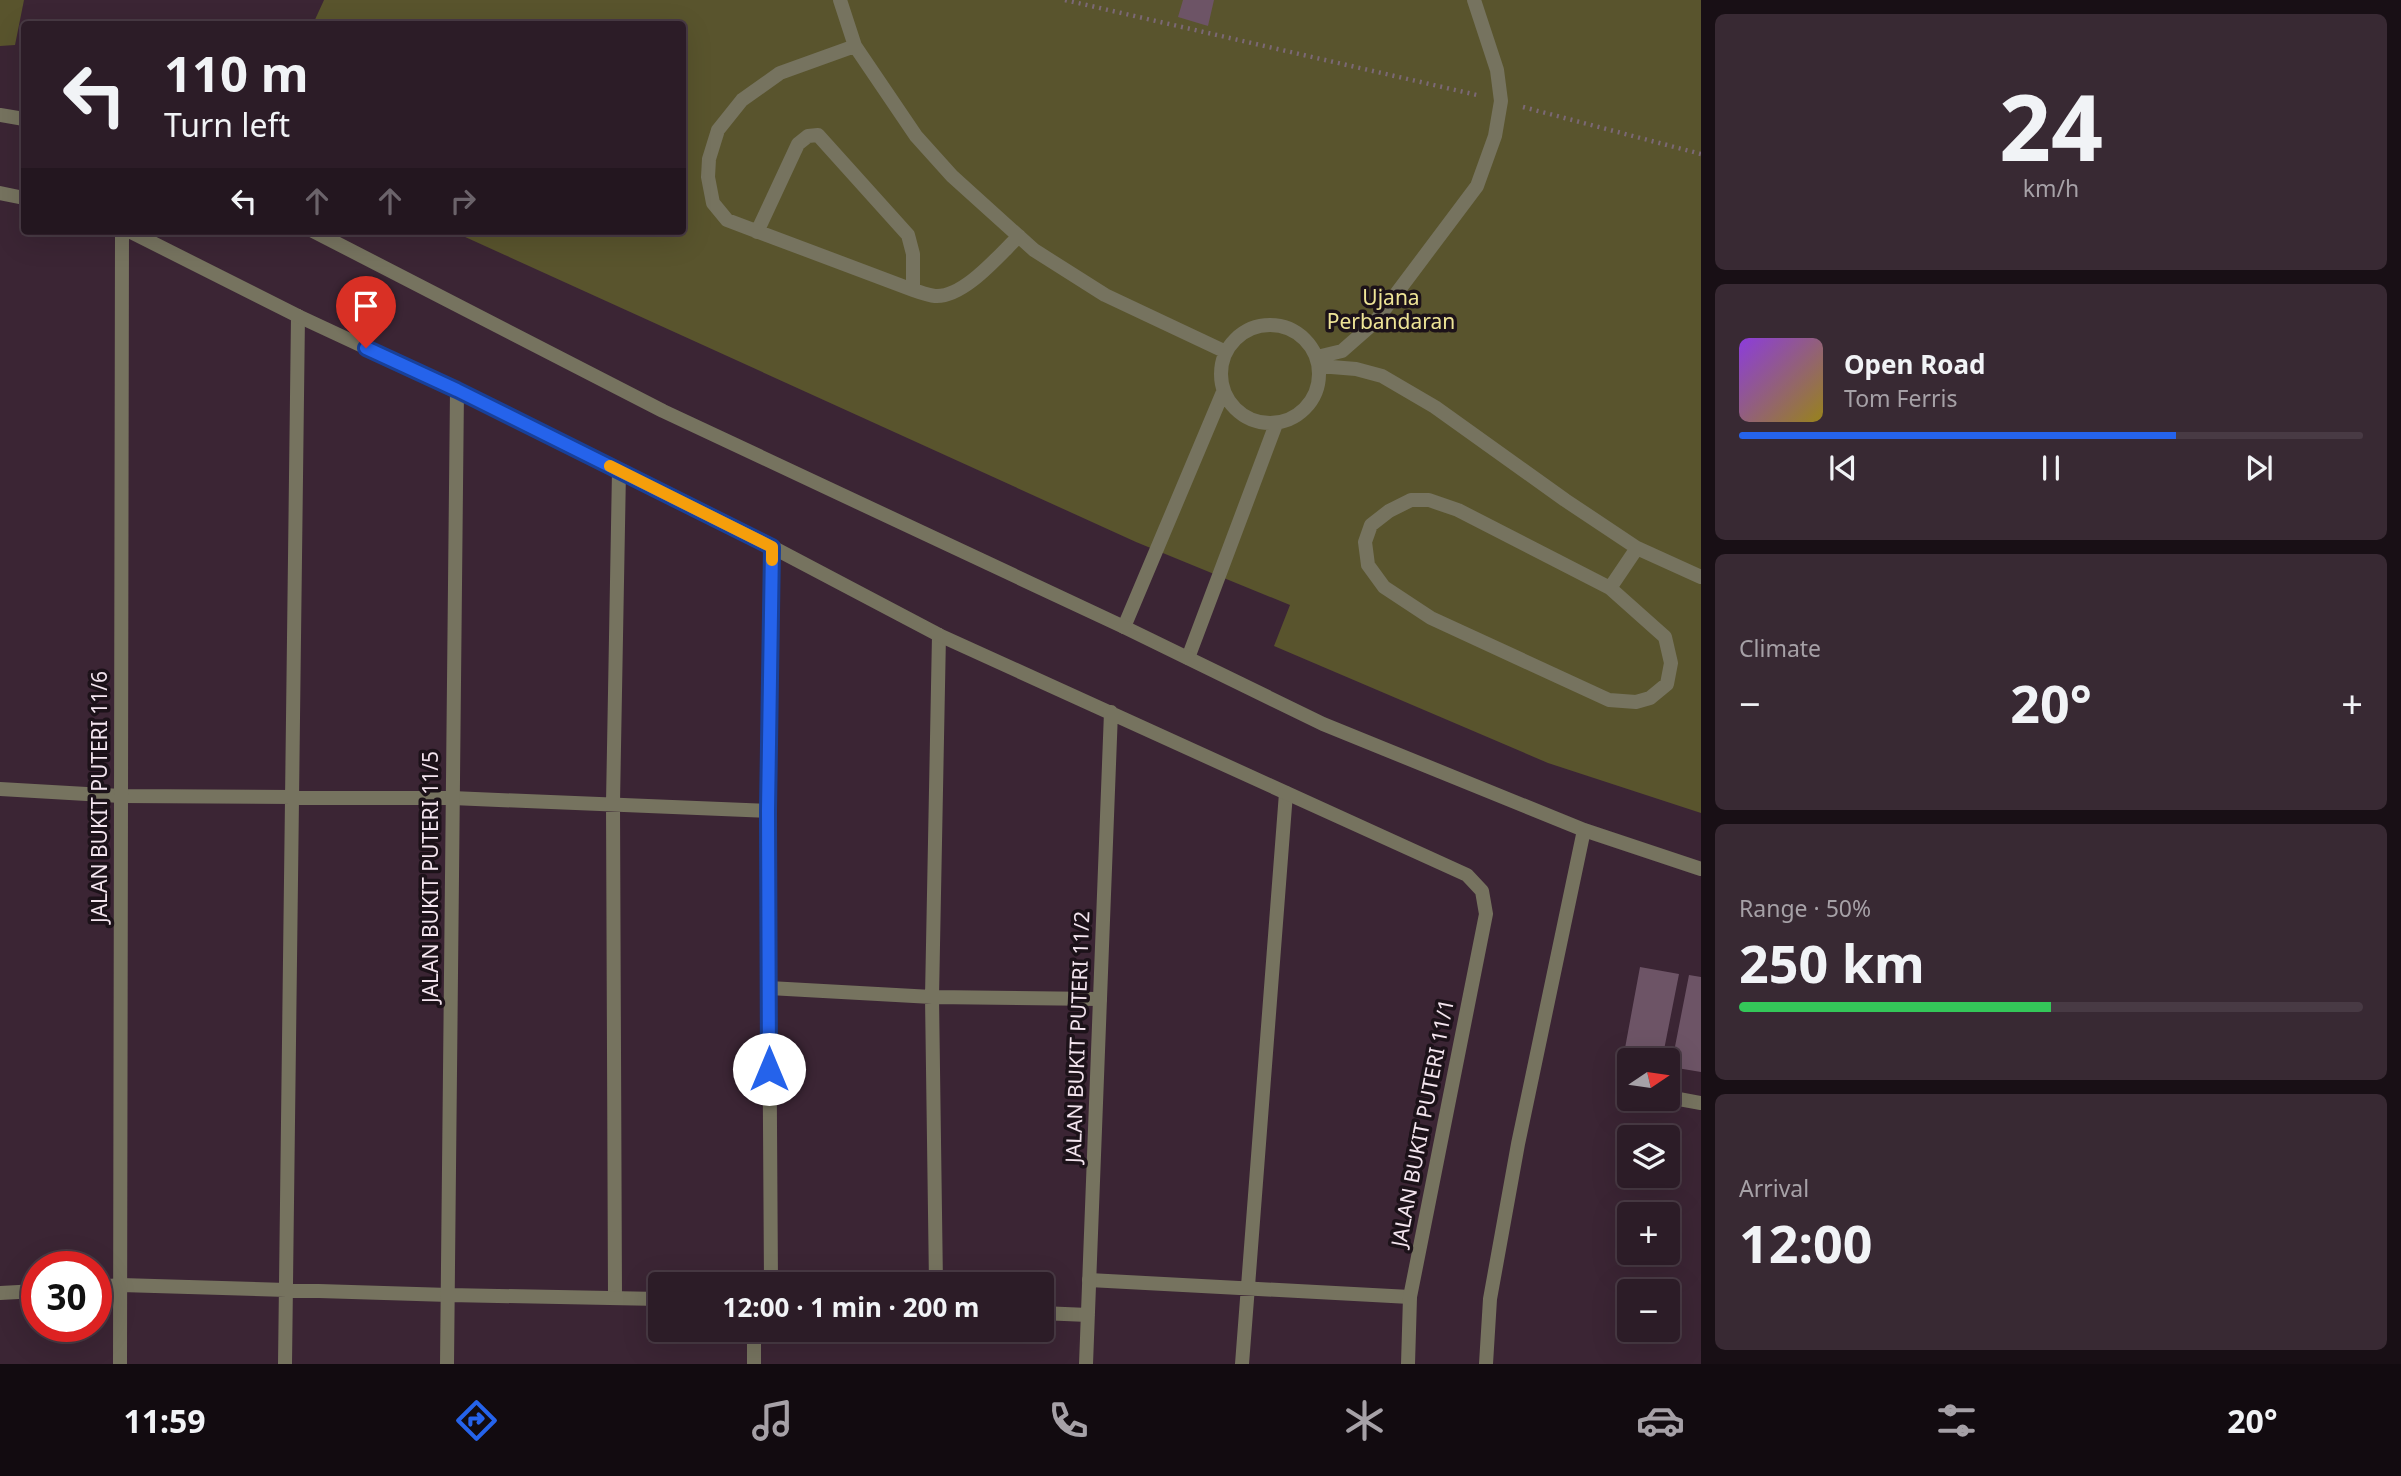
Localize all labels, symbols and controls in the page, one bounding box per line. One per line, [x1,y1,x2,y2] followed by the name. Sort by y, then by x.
[164,40,309,106] text: 110 m
[49,49,140,140] icon: left
[1999,64,2103,188] text: 24
[164,103,290,146] text: Turn left
[2023,172,2079,204] text: km/h
[225,182,263,220] icon: left
[298,182,336,220] icon: ahead
[371,182,409,220] icon: ahead
[444,182,482,220] icon: right
[336,276,396,348] pin
[1327,283,1455,335] park label: Ujana Perbandaran
[347,287,385,325] icon: arrive
[1844,346,1986,382] text: Open Road
[1844,382,1957,414] text: Tom Ferris
[1824,449,1862,487] icon: previous
[2032,449,2070,487] icon: pause
[2240,449,2278,487] icon: next
[1739,632,1821,664] text: Climate
[2010,667,2092,738] text: 20°
[85,671,113,925] street label: JALAN BUKIT PUTERI 11/6
[1739,677,1761,729] text: −
[2341,677,2363,729] text: +
[416,751,444,1005] street label: JALAN BUKIT PUTERI 11/5
[1739,892,1871,924] text: Range · 50%
[1059,910,1095,1165] street label: JALAN BUKIT PUTERI 11/2
[1739,927,1925,998] text: 250 km
[1384,996,1460,1251] street label: JALAN BUKIT PUTERI 11/1
[732,1032,806,1106] position arrow
[1617,1048,1680,1111] north arrow
[1617,1048,1680,1342] map controls
[1617,1125,1680,1188] button: layers
[1739,1172,1809,1204] text: Arrival
[1617,1202,1680,1265] button: +
[1739,1207,1873,1278] text: 12:00
[21,1251,112,1342] speed limit sign: 30
[1617,1279,1680,1342] button: −
[723,1289,979,1325] text: 12:00 · 1 min · 200 m
[452,1396,501,1445] icon: directions
[748,1396,797,1445] icon: music
[1044,1396,1093,1445] icon: phone
[1340,1396,1389,1445] icon: climate
[1636,1396,1685,1445] icon: car
[1932,1396,1981,1445] icon: filters
[123,1399,206,1442] text: 11:59
[2227,1399,2278,1442] text: 20°

